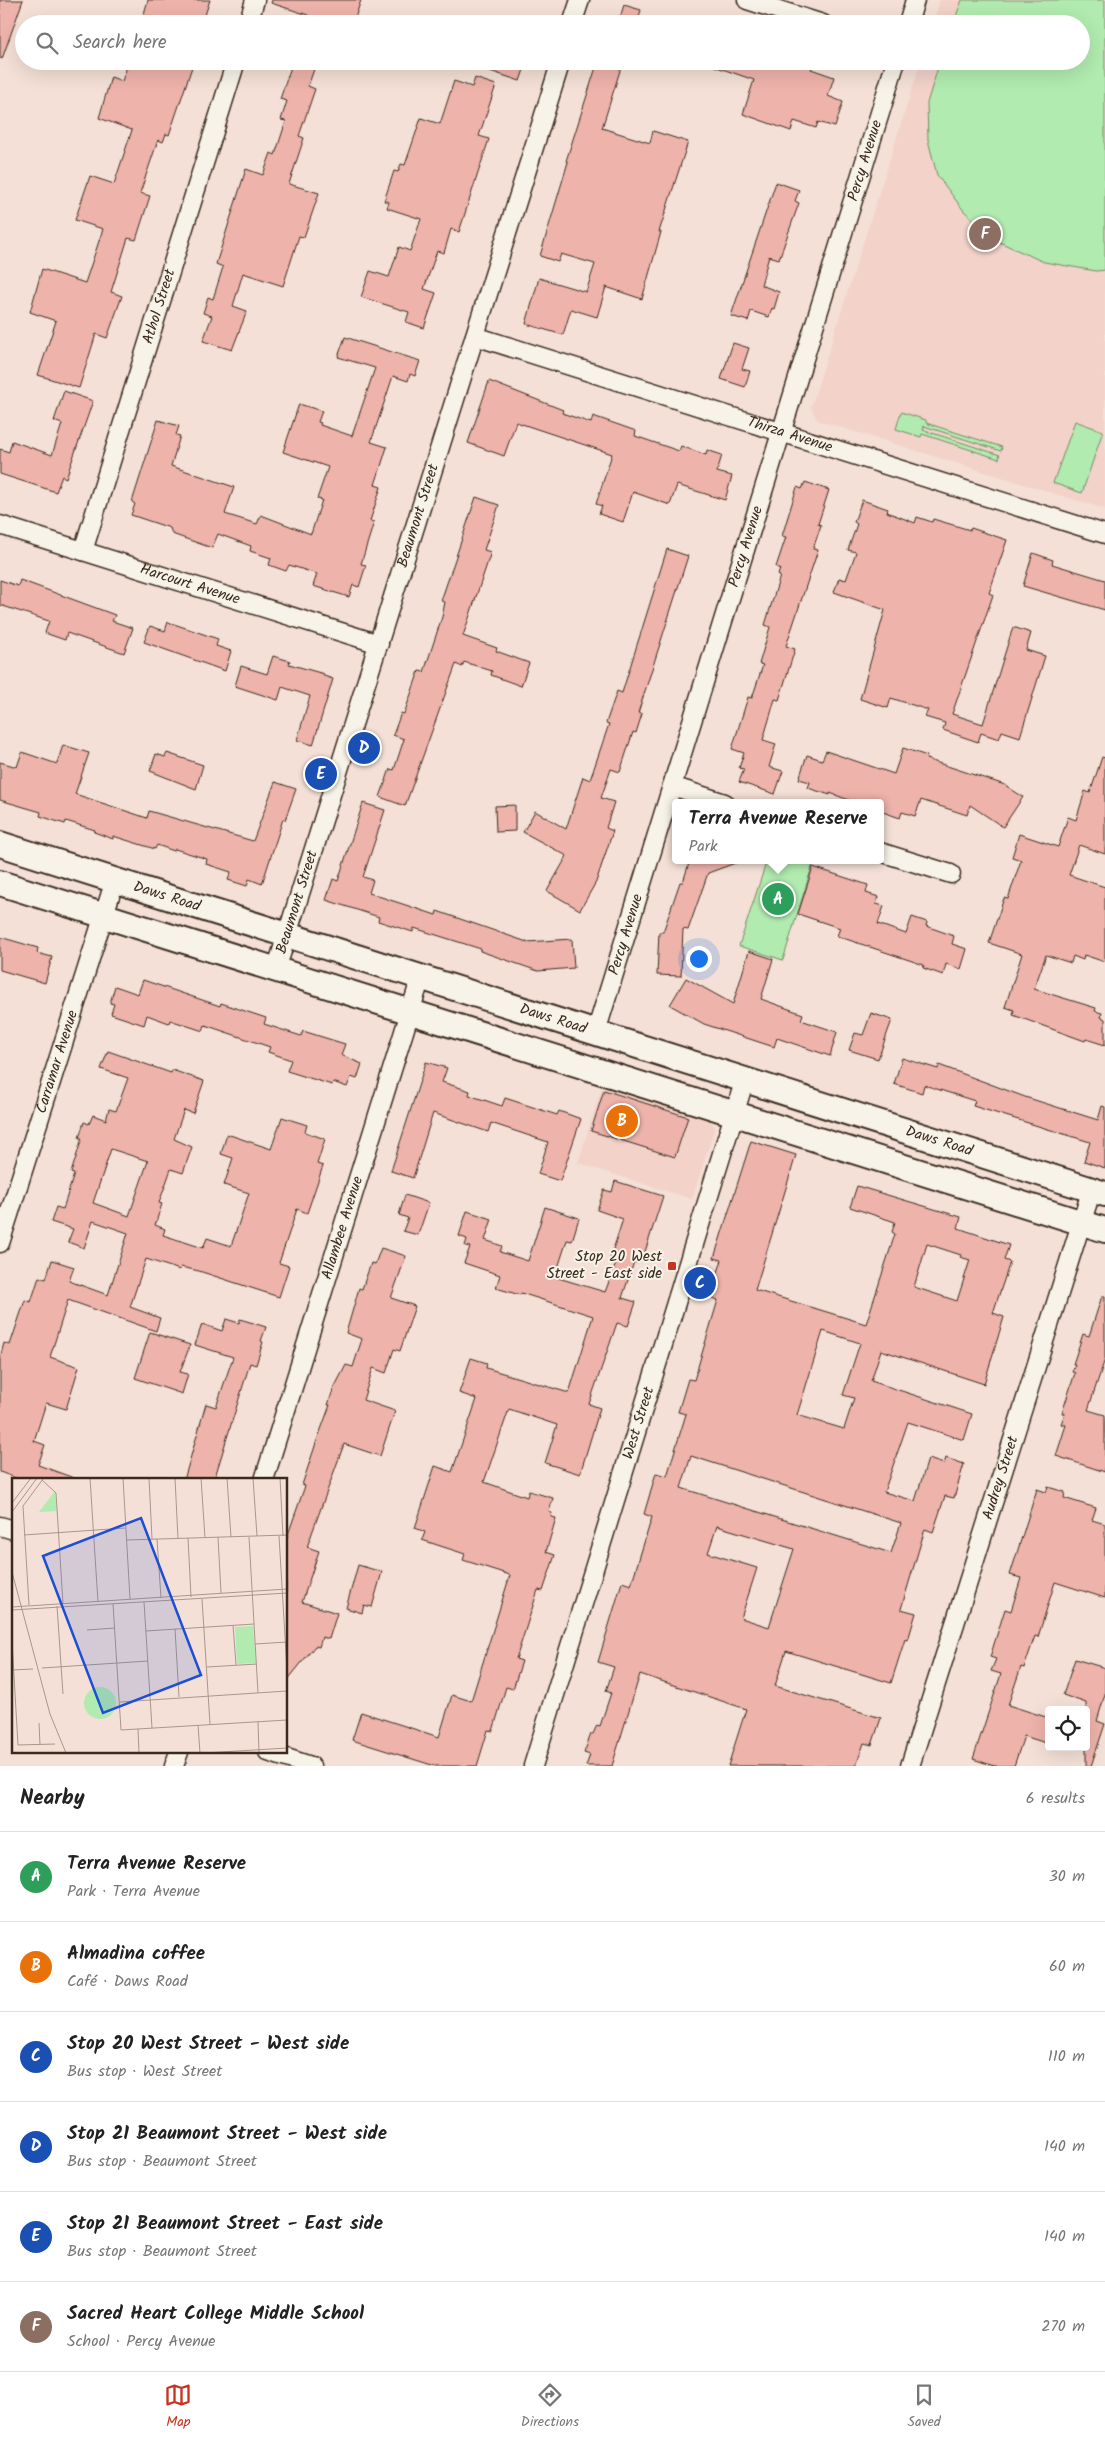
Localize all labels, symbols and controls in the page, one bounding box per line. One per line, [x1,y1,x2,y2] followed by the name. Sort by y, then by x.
[15,15,1090,70] search box
[73,28,167,58] text: Search here
[33,29,61,57] icon: search
[841,117,889,204] street label: Percy Avenue
[969,215,1001,253] pin: F
[136,266,182,347] street label: Athol Street
[744,410,836,460] street label: Thirza Avenue
[391,461,446,571] street label: Beaumont Street
[722,503,770,590] street label: Percy Avenue
[137,558,243,612] street label: Harcourt Avenue
[348,729,380,767] pin: D
[305,755,337,793] pin: E
[672,799,884,864] popup
[689,804,867,834] text: Terra Avenue Reserve
[689,834,718,859] text: Park
[270,847,325,957] street label: Beaumont Street
[130,875,204,919] street label: Daws Road
[762,880,794,918] pin: A
[602,891,650,978] street label: Percy Avenue
[686,946,712,972] your location
[516,997,590,1041] street label: Daws Road
[30,1007,85,1117] street label: Carramar Avenue
[606,1102,638,1140] pin: B
[902,1120,976,1163] street label: Daws Road
[315,1173,370,1283] street label: Allambee Avenue
[547,1245,662,1286] place label: Stop 20 West Street - East side
[666,1260,678,1272] marker: Stop 20 West Street - East side
[684,1264,716,1302] pin: C
[616,1384,661,1462] street label: West Street
[976,1433,1025,1523] street label: Audrey Street
[12,1478,288,1754] inset map
[1045,1706,1090,1751] map controls
[1045,1706,1090,1751] button: locate
[20,1782,85,1815] text: Nearby
[1026,1786,1085,1811] text: 6 results
[67,1849,246,1879] text: Terra Avenue Reserve
[31,1864,41,1889] text: A
[1049,1864,1085,1889] text: 30 m
[67,1879,200,1904] text: Park · Terra Avenue
[67,1939,205,1969] text: Almadina coffee
[31,1954,41,1979] text: B
[1049,1954,1085,1979] text: 60 m
[67,1969,188,1994] text: Café · Daws Road
[67,2029,349,2059] text: Stop 20 West Street - West side
[31,2044,41,2069] text: C
[1048,2044,1085,2069] text: 110 m
[67,2059,222,2084] text: Bus stop · West Street
[67,2119,387,2149] text: Stop 21 Beaumont Street - West side
[31,2134,41,2159] text: D
[1044,2134,1085,2159] text: 140 m
[67,2149,257,2174] text: Bus stop · Beaumont Street
[67,2209,383,2239] text: Stop 21 Beaumont Street - East side
[32,2224,40,2249] text: E
[1044,2224,1085,2249] text: 140 m
[67,2239,257,2264] text: Bus stop · Beaumont Street
[67,2299,364,2329] text: Sacred Heart College Middle School
[32,2314,40,2339] text: F
[1041,2314,1085,2339] text: 270 m
[67,2329,216,2354] text: School · Percy Avenue
[164,2381,192,2433] tab: Map
[521,2381,579,2433] tab: Directions
[907,2381,941,2433] tab: Saved

